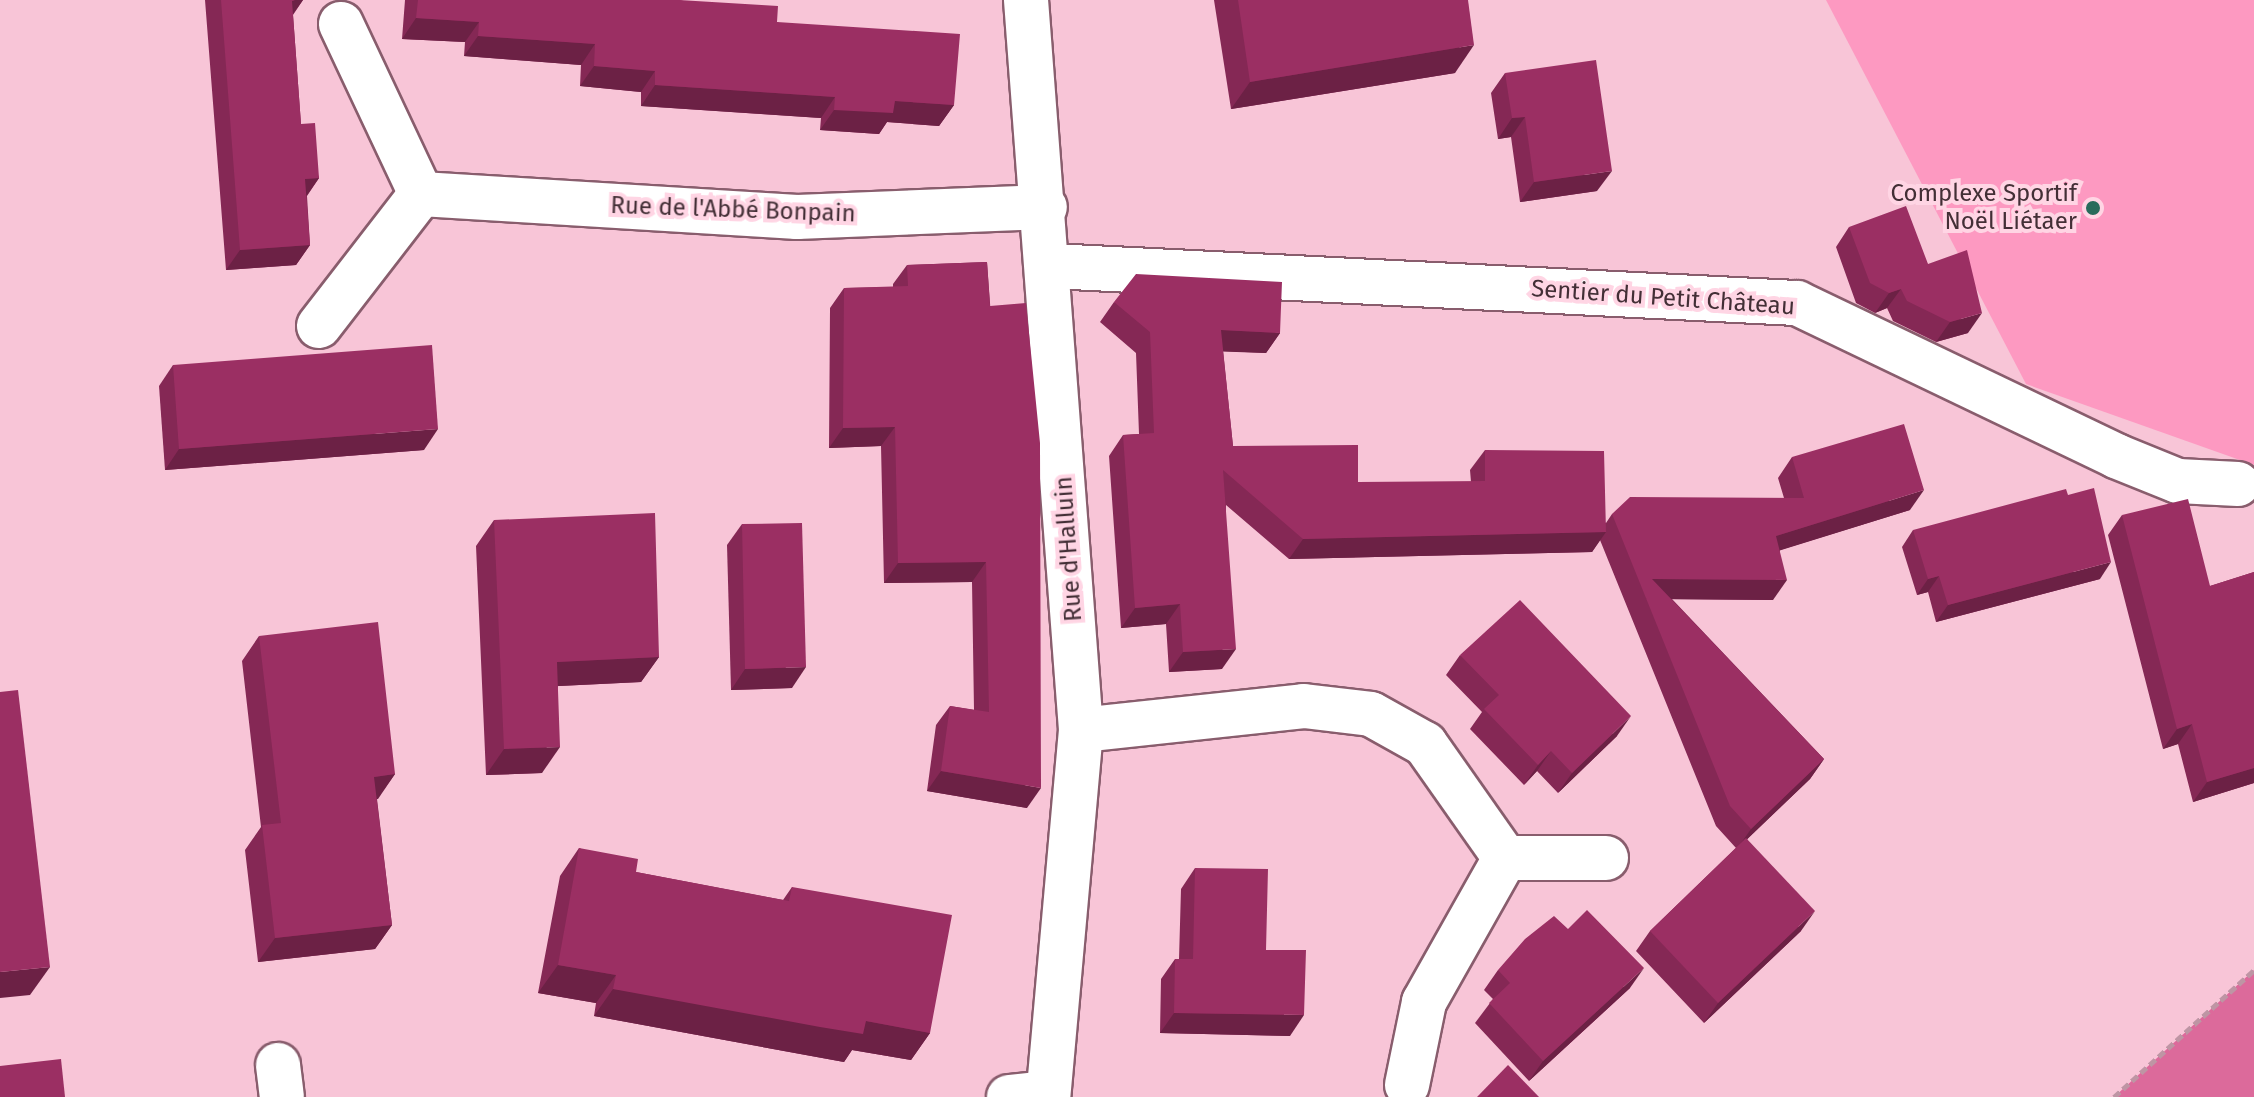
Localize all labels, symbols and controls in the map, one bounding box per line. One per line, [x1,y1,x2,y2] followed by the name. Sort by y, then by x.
[1890,180,2077,236] place label: Complexe Sportif Noël Liétaer
[610,191,856,229] street label: Rue de l'Abbé Bonpain
[2084,199,2102,217] marker: Complexe Sportif Noël Liétaer
[1530,274,1796,322] street label: Sentier du Petit Château
[1050,475,1088,623] street label: Rue d'Halluin

